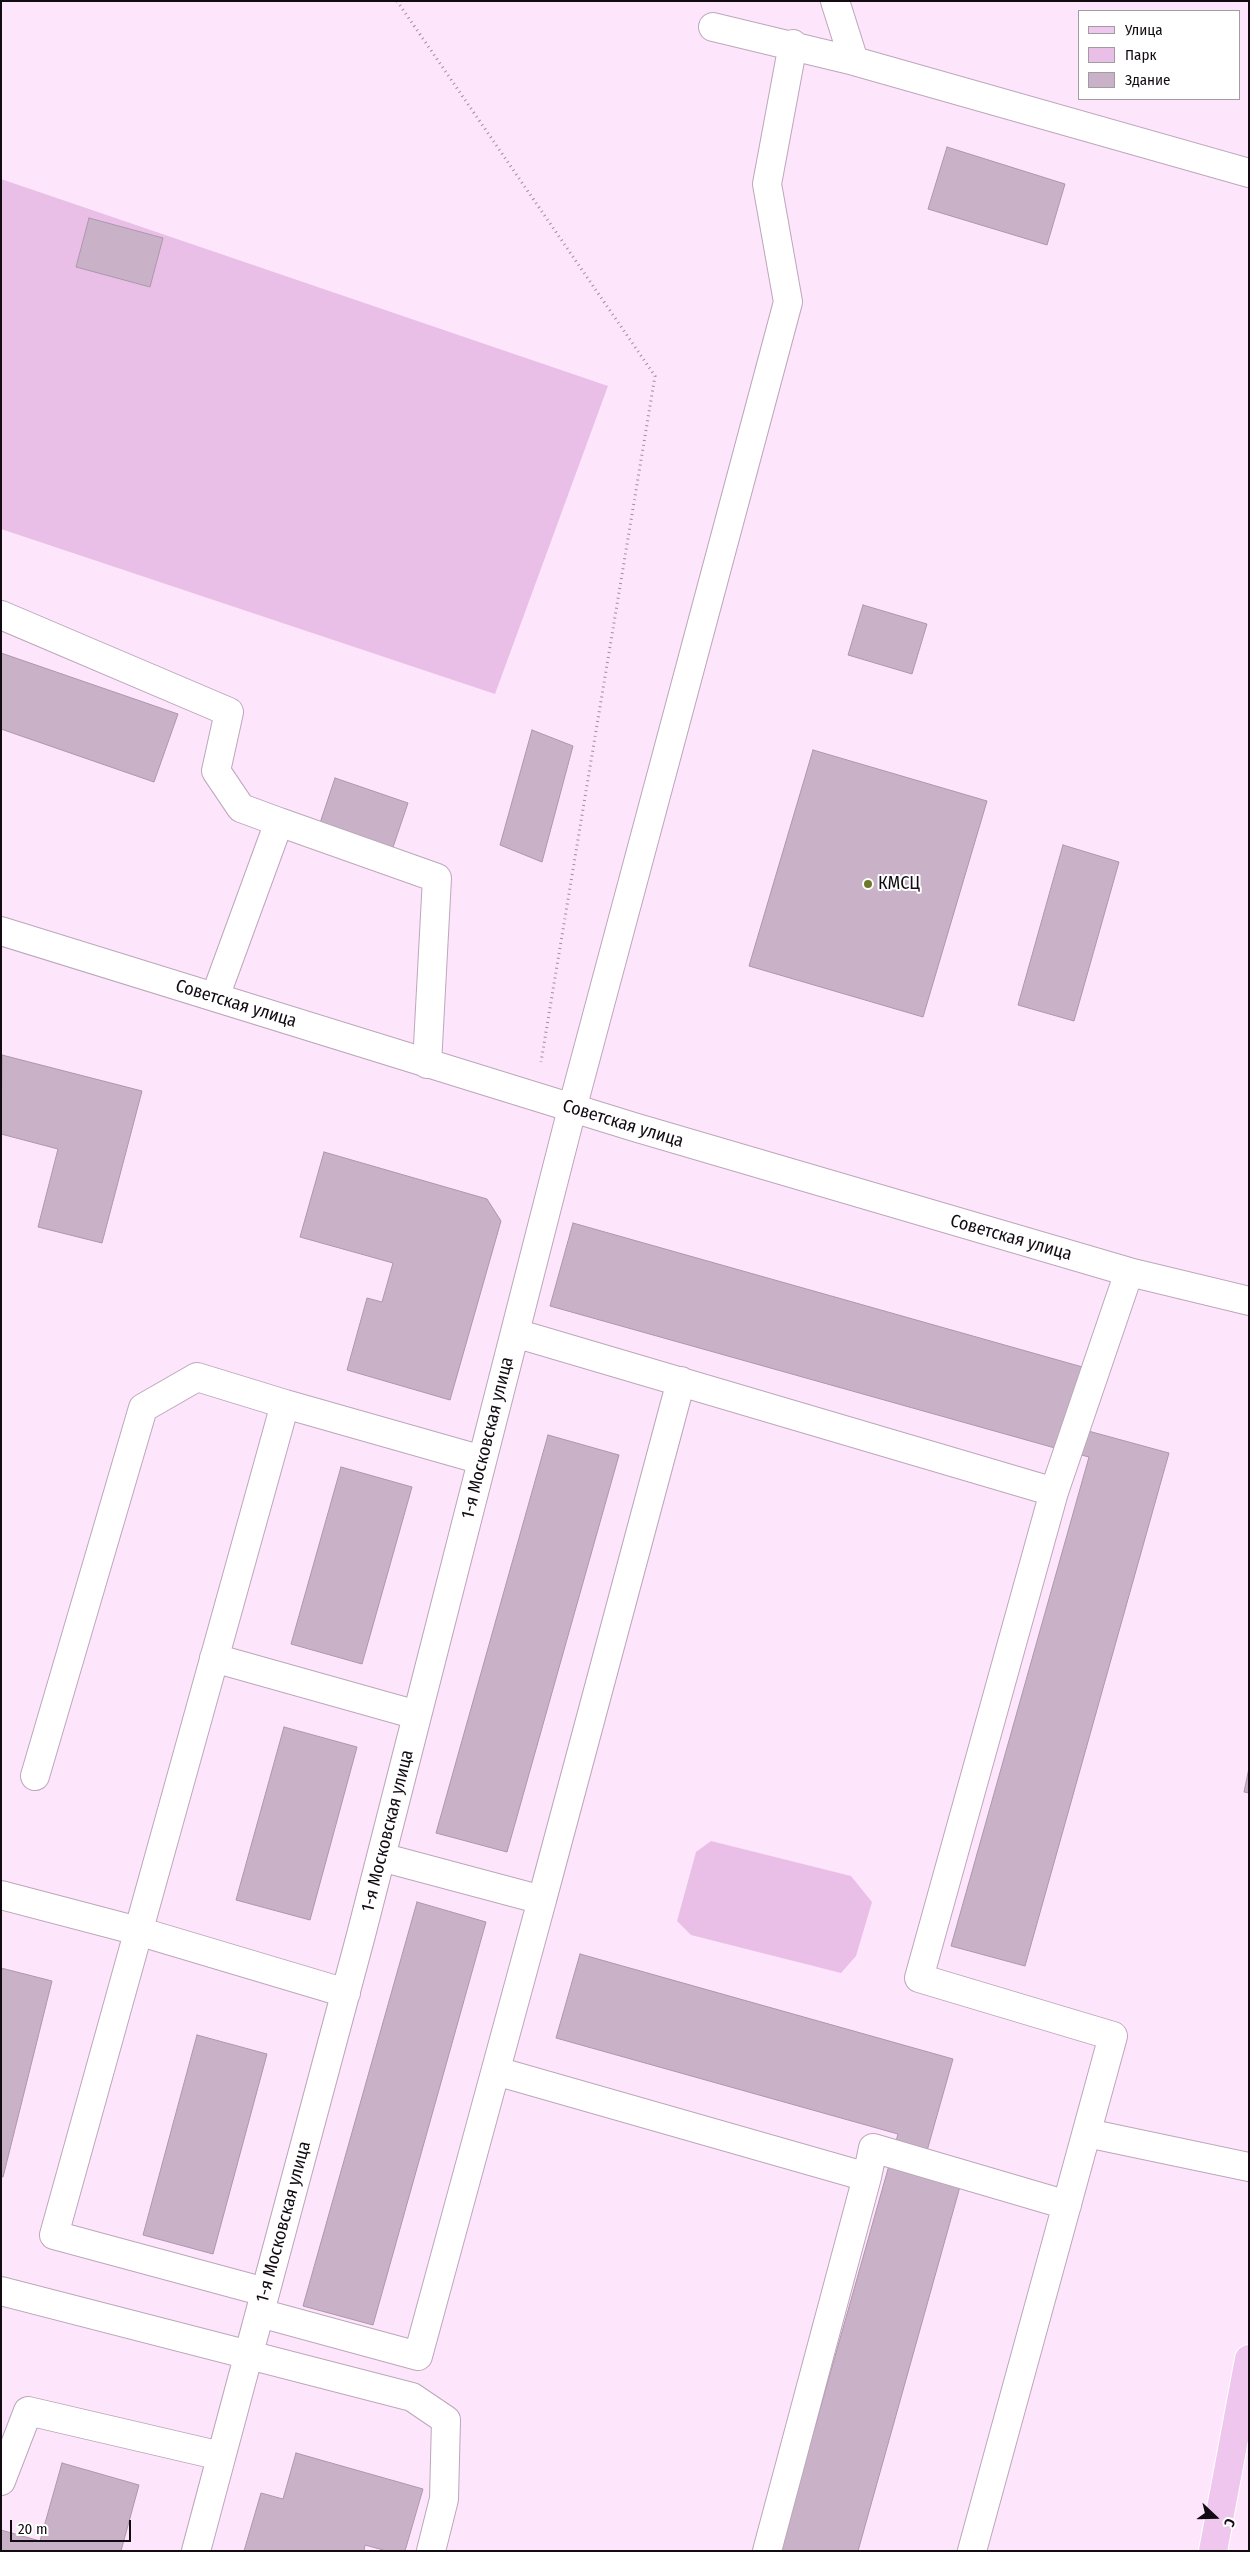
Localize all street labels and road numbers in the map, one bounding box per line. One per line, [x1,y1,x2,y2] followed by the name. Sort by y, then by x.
[173,975,299,1033] street label: Советская улица
[560,1095,686,1153] street label: Советская улица
[948,1210,1074,1266] street label: Советская улица
[457,1355,519,1521] street label: 1-я Московская улица
[357,1748,419,1914] street label: 1-я Московская улица
[252,2139,316,2305] street label: 1-я Московская улица

